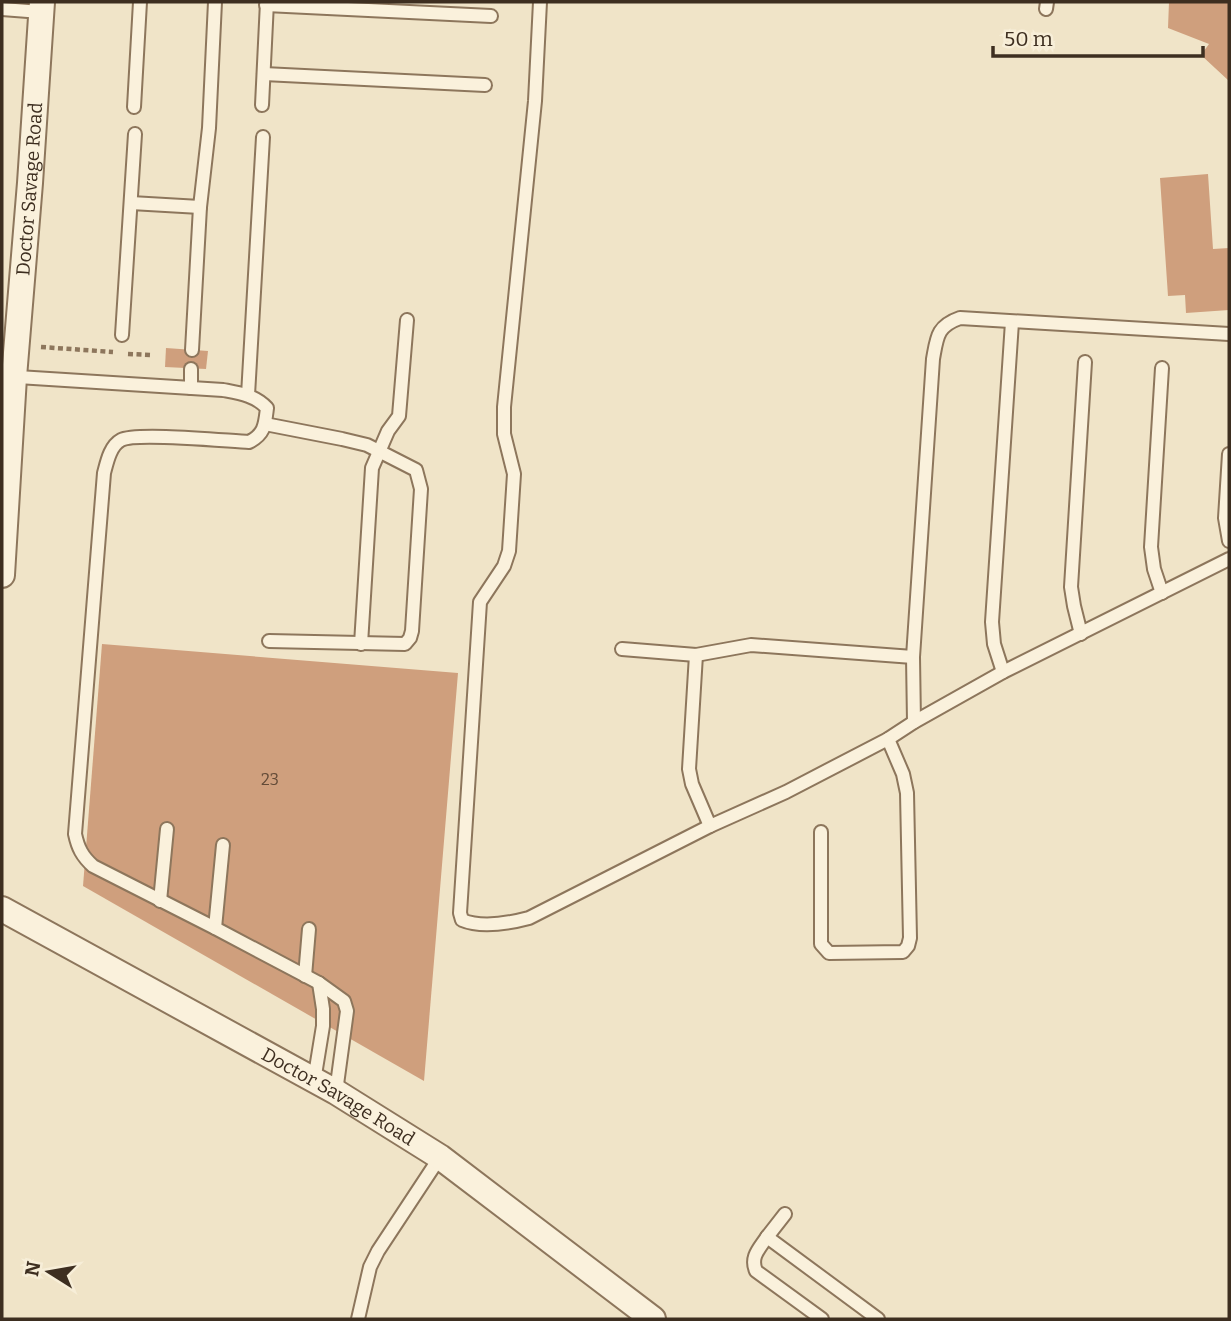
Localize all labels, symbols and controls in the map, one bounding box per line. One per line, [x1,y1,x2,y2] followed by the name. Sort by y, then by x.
[993,14,1203,58] scale bar
[1004,26,1053,52] text: 50 m
[11,101,47,277] street label: Doctor Savage Road
[261,770,279,789] house number: 23
[258,1042,419,1150] street label: Doctor Savage Road
[14,1237,84,1307] north arrow
[20,1259,46,1278] text: N

